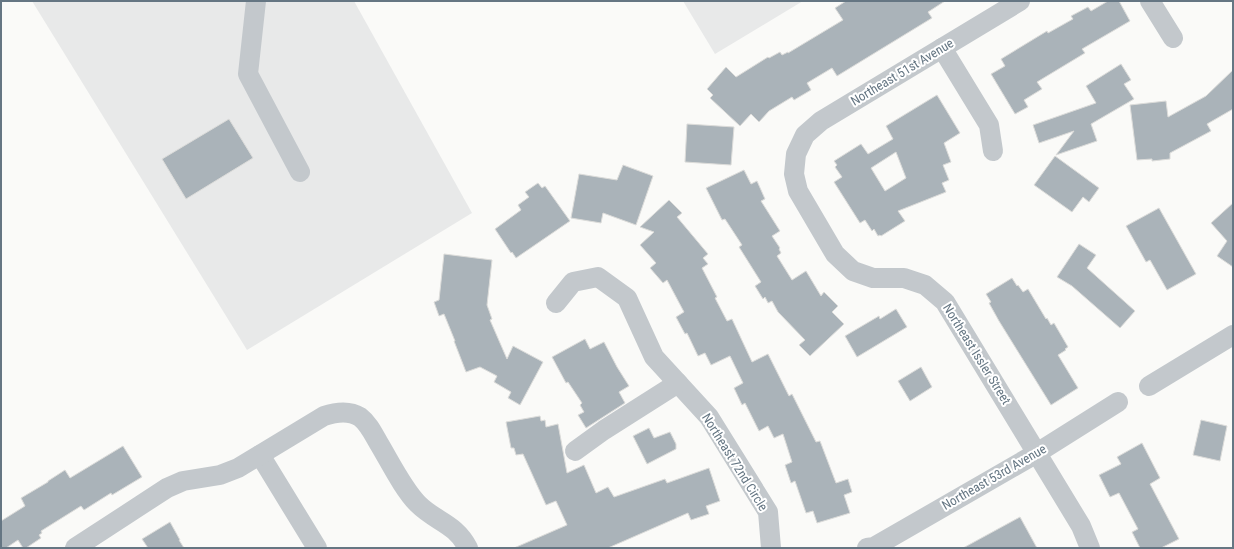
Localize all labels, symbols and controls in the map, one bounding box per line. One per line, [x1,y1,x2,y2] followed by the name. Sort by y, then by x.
[848,35,956,109] street label: Northeast 51st Avenue
[940,301,1014,407] street label: Northeast Issler Street
[699,411,771,513] street label: Northeast 72nd Circle
[939,441,1049,513] street label: Northeast 53rd Avenue

